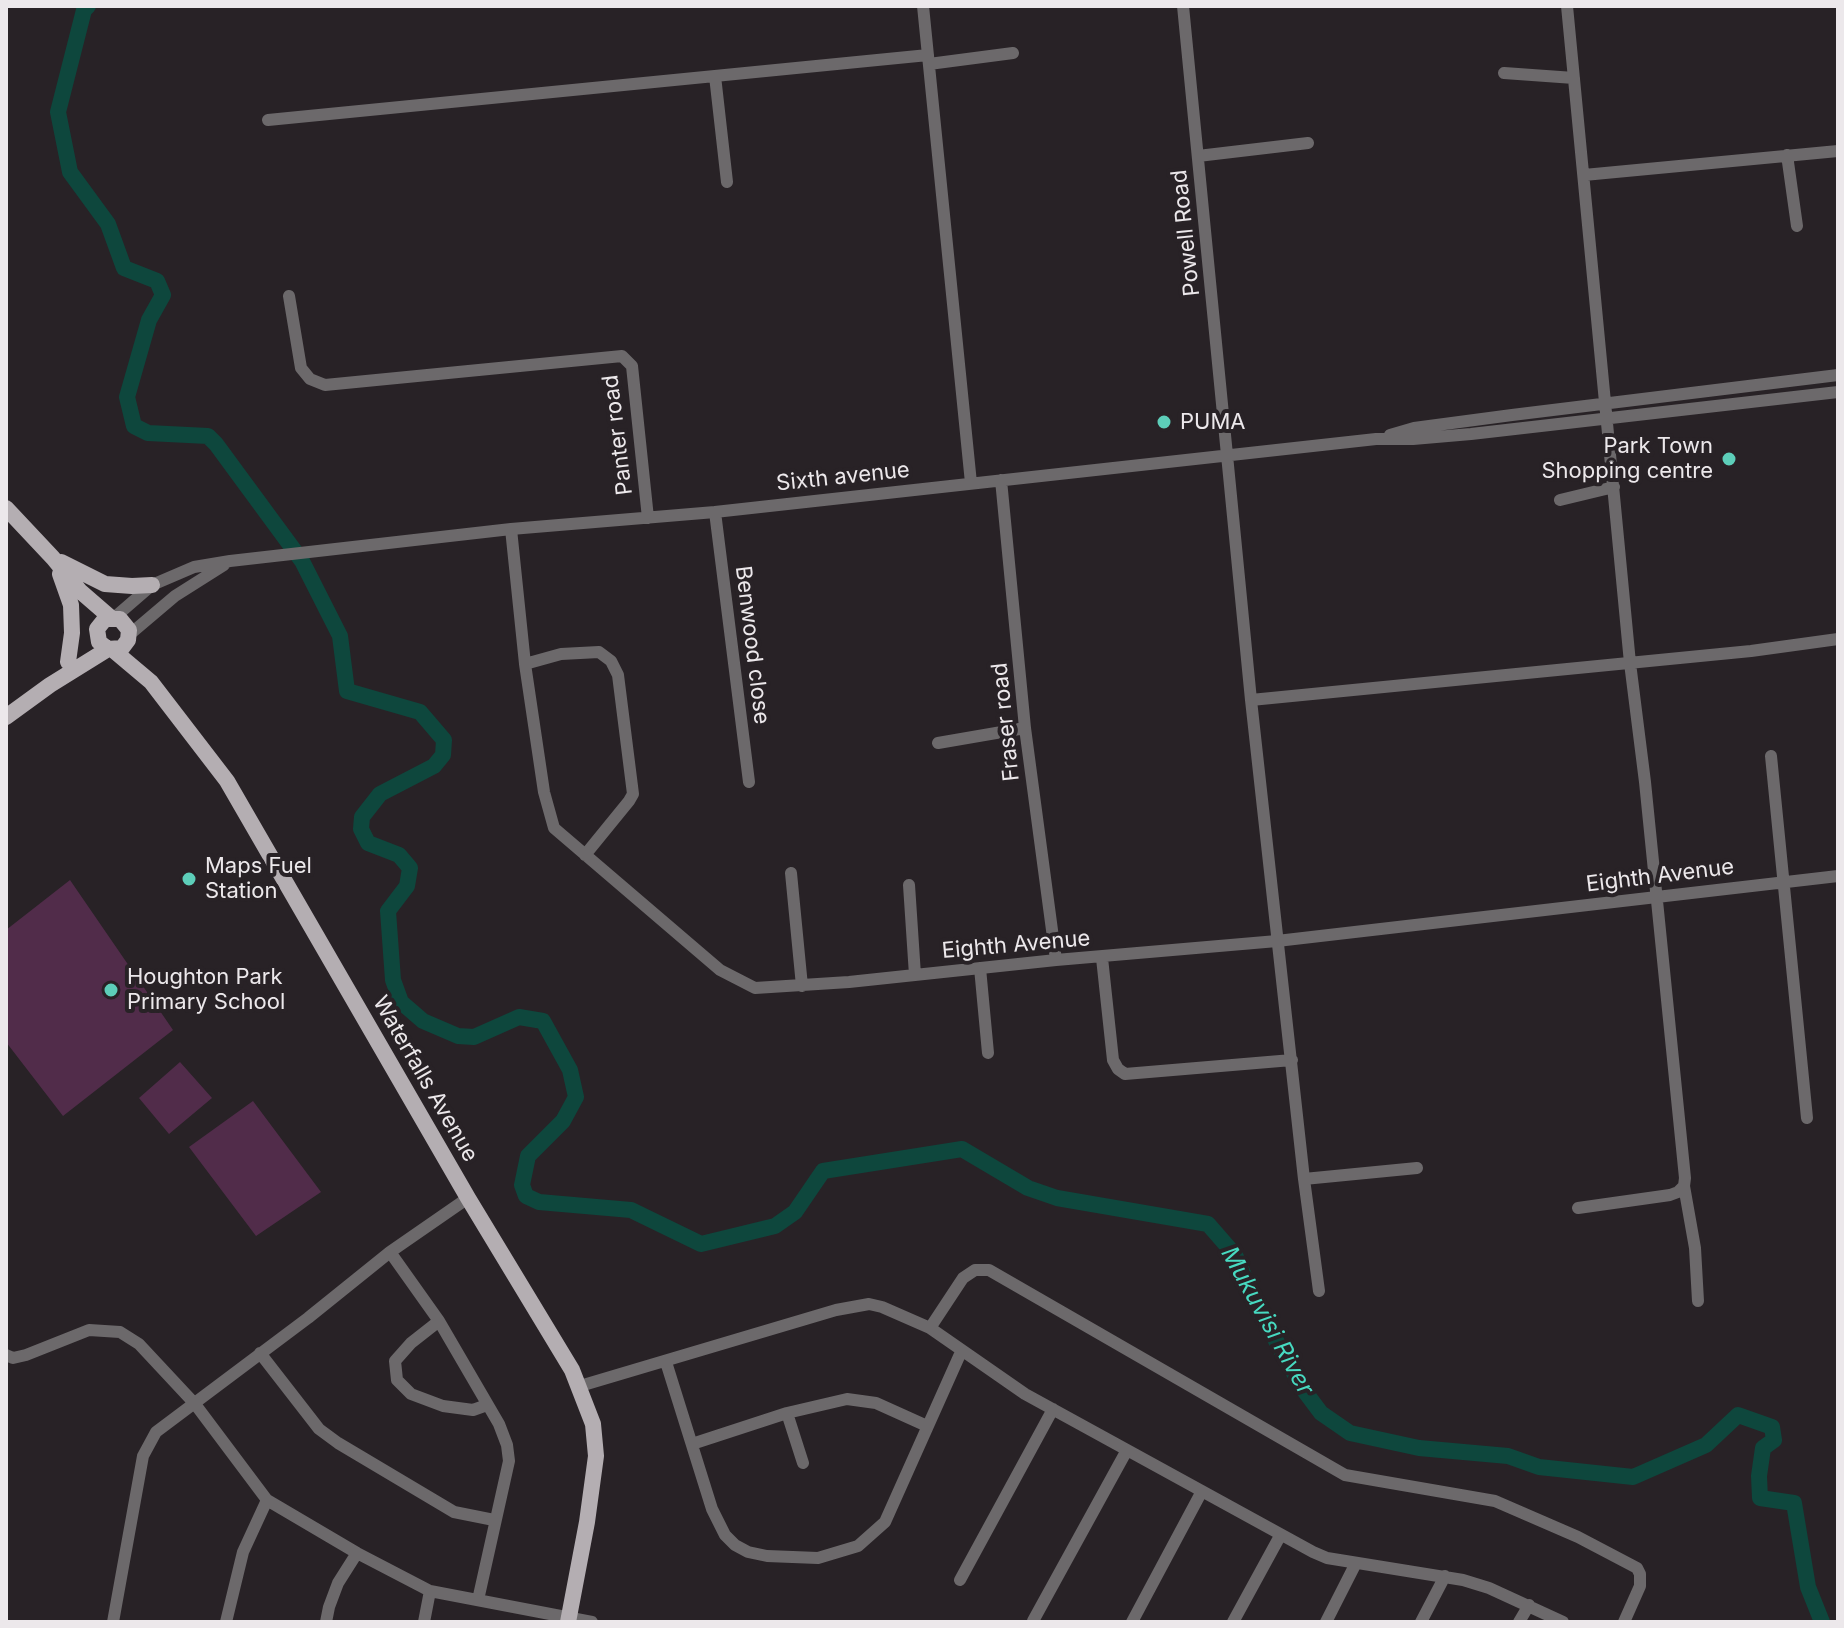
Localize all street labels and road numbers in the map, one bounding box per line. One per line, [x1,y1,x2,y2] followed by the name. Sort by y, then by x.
[1166,168,1206,298] street label: Powell Road
[598,373,638,497] street label: Panter road
[775,457,911,497] street label: Sixth avenue
[729,564,775,726] street label: Benwood close
[987,661,1025,783] street label: Fraser road
[1585,854,1735,898] street label: Eighth Avenue
[941,925,1091,965] street label: Eighth Avenue
[367,991,483,1167] street label: Waterfalls Avenue

